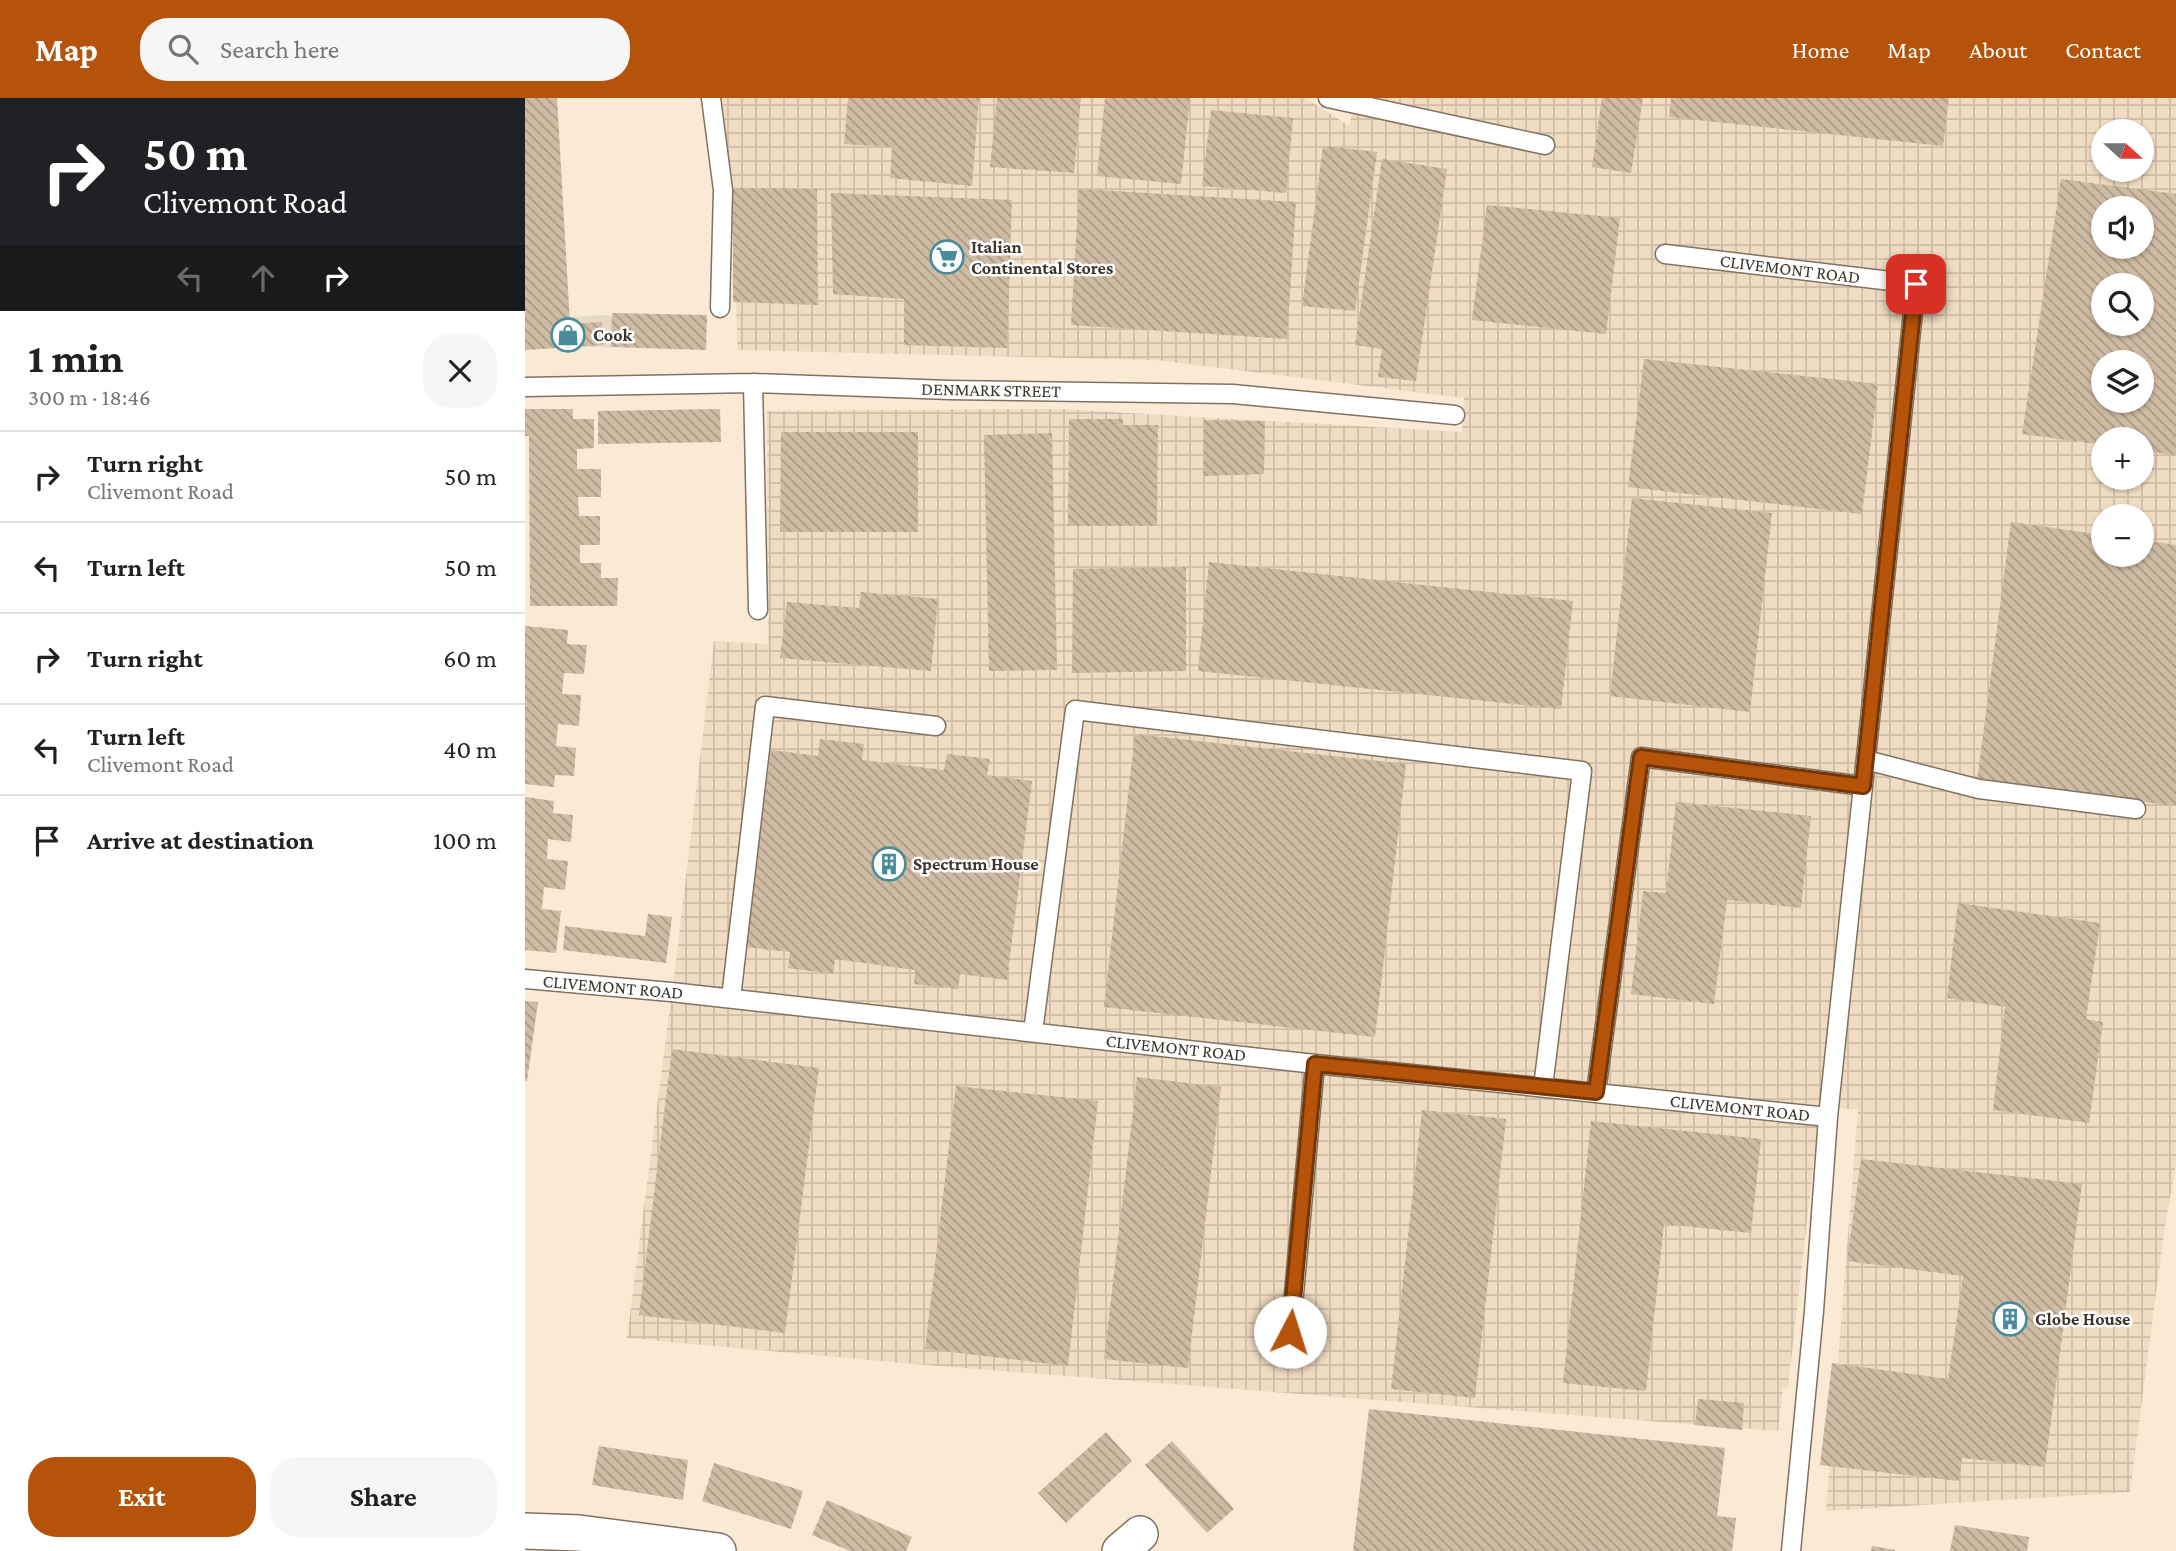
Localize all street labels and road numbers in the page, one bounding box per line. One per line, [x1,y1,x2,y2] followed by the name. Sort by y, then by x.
[1719,250,1861,288] street label: CLIVEMONT ROAD
[921,379,1061,401] street label: DENMARK STREET
[542,971,684,1003] street label: CLIVEMONT ROAD
[1105,1031,1247,1065] street label: CLIVEMONT ROAD
[1669,1091,1811,1125] street label: CLIVEMONT ROAD

